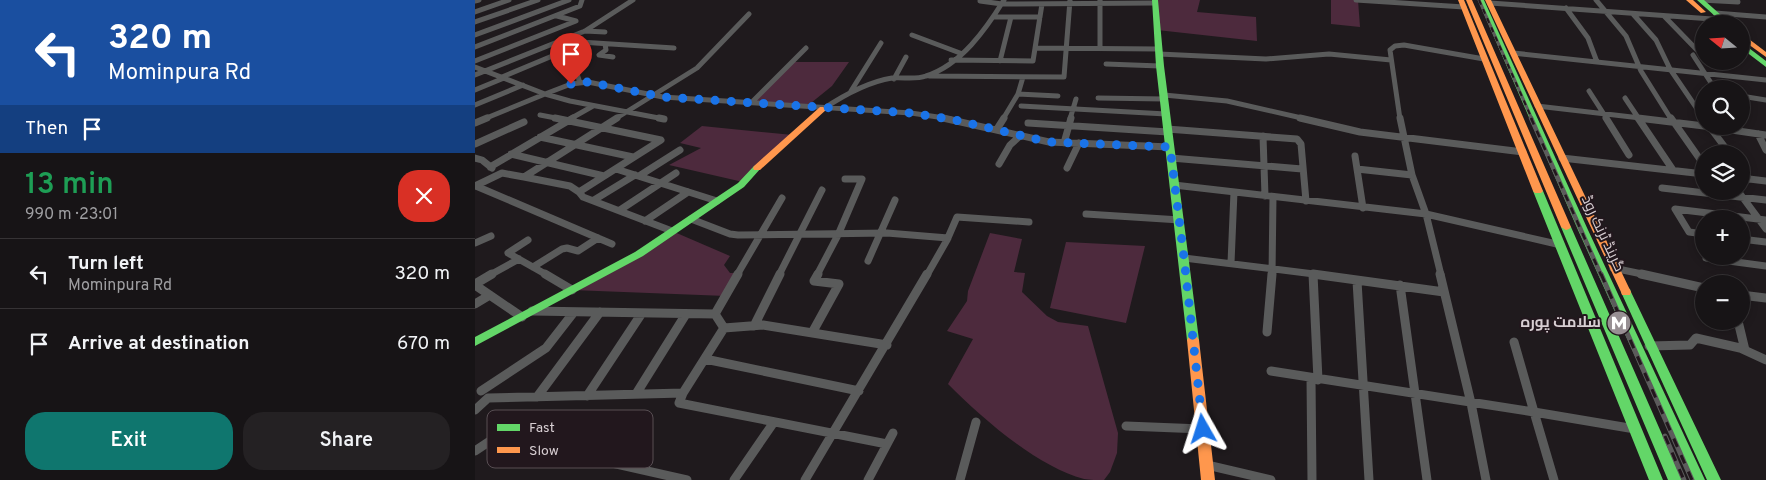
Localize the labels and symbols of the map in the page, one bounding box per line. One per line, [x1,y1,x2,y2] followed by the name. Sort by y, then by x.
[1695,15,1750,70] north arrow
[550,33,592,84] pin
[1576,193,1628,275] street label: گرینڈ ٹرنک روڈ
[1606,310,1632,336] metro station icon: سلامت پورہ
[1521,314,1601,333] place label: سلامت پورہ
[1176,402,1228,454] position arrow
[487,410,653,468] legend
[529,420,555,437] text: Fast
[529,443,559,460] text: Slow

